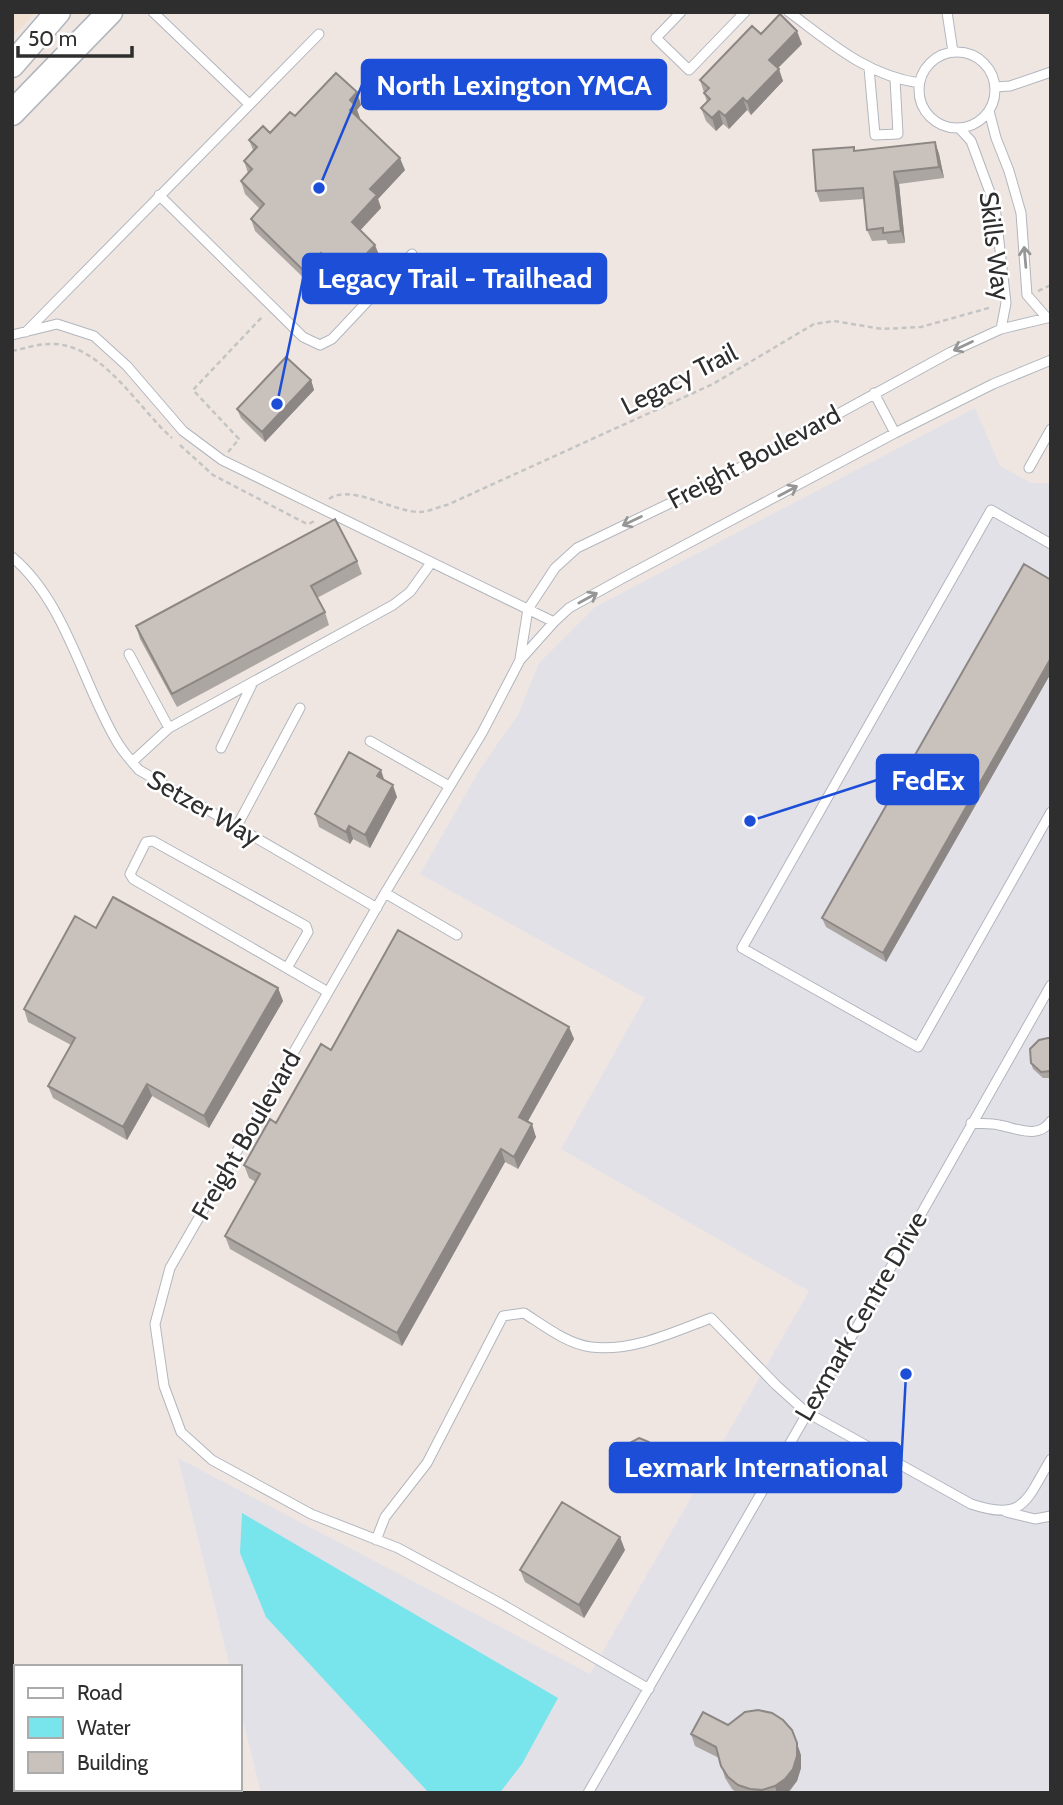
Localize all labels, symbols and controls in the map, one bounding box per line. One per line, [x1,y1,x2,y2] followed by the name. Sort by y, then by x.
[18,14,131,58] scale bar
[28,26,77,51] text: 50 m
[362,60,666,109] callout: North Lexington YMCA
[376,68,652,102] text: North Lexington YMCA
[972,190,1018,302] street label: Skills Way
[1018,246,1031,268] one-way arrow
[303,254,606,303] callout: Legacy Trail - Trailhead
[318,261,592,295] text: Legacy Trail - Trailhead
[616,336,742,422] street label: Legacy Trail
[953,340,974,353] one-way arrow
[662,398,846,516] street label: Freight Boulevard
[778,484,798,498] one-way arrow
[622,515,643,529] one-way arrow
[577,591,597,605] one-way arrow
[877,755,978,804] callout: FedEx
[142,763,266,853] street label: Setzer Way
[891,763,965,797] text: FedEx
[184,1044,308,1226] street label: Freight Boulevard
[788,1206,934,1426] street label: Lexmark Centre Drive
[610,1443,901,1492] callout: Lexmark International
[624,1450,888,1484] text: Lexmark International
[14,1665,242,1791] legend
[77,1680,123,1705] text: Road
[77,1715,131,1740] text: Water
[77,1750,149,1775] text: Building

